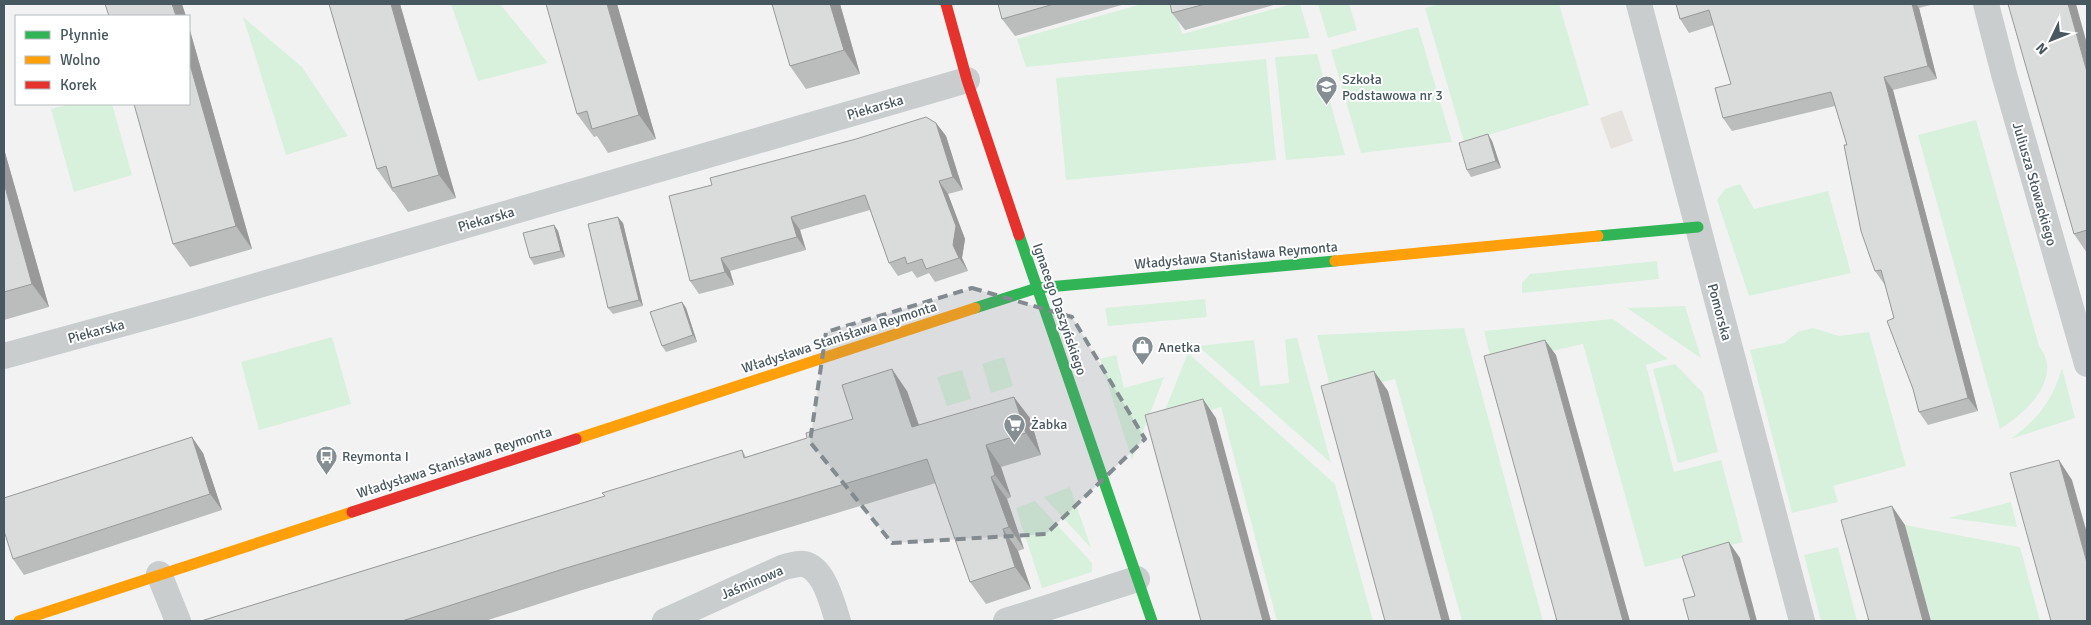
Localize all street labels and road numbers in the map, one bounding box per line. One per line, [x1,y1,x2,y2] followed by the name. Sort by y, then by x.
[845,91,905,124] street label: Piekarska
[2009,120,2060,248] street label: Juliusza Słowackiego
[456,203,516,236] street label: Piekarska
[1134,238,1339,273] street label: Władysława Stanisława Reymonta
[1029,241,1090,377] street label: Ignacego Daszyńskiego
[1704,282,1735,343] street label: Pomorska
[739,298,939,377] street label: Władysława Stanisława Reymonta
[66,316,126,347] street label: Piekarska
[354,423,554,502] street label: Władysława Stanisława Reymonta
[719,562,786,603] street label: Jaśminowa

